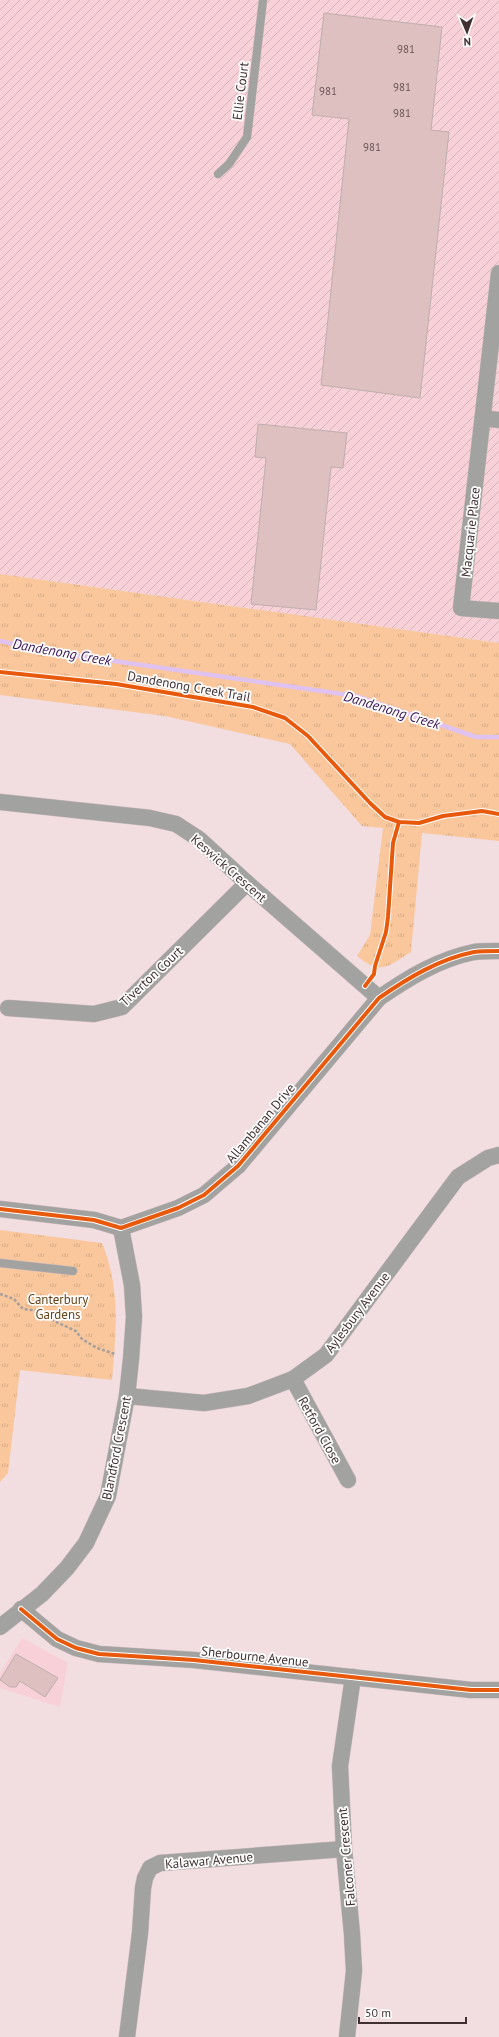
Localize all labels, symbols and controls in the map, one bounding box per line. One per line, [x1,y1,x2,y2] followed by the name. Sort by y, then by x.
[447,12,487,52] north arrow
[463,35,471,49] text: N
[397,42,415,56] house number: 981
[229,61,253,121] street label: Ellie Court
[393,80,411,94] house number: 981
[319,84,337,98] house number: 981
[393,106,411,120] house number: 981
[363,140,381,154] house number: 981
[457,486,484,578] street label: Macquarie Place
[11,634,113,670] water label: Dandenong Creek
[126,667,252,706] street label: Dandenong Creek Trail
[342,687,443,733] water label: Dandenong Creek
[187,831,271,906] street label: Keswick Crescent
[116,942,187,1010] street label: Tiverton Court
[222,1080,299,1167] street label: Allambanan Drive
[321,1269,393,1356] street label: Aylesbury Avenue
[28,1291,88,1323] park label: Canterbury Gardens
[98,1394,135,1501] street label: Blandford Crescent
[294,1394,345,1467] street label: Retford Close
[200,1642,309,1671] street label: Sherbourne Avenue
[334,1807,359,1907] street label: Falconer Crescent
[164,1848,254,1873] street label: Kalawar Avenue
[359,1999,466,2025] scale bar
[365,2005,391,2020] text: 50 m

